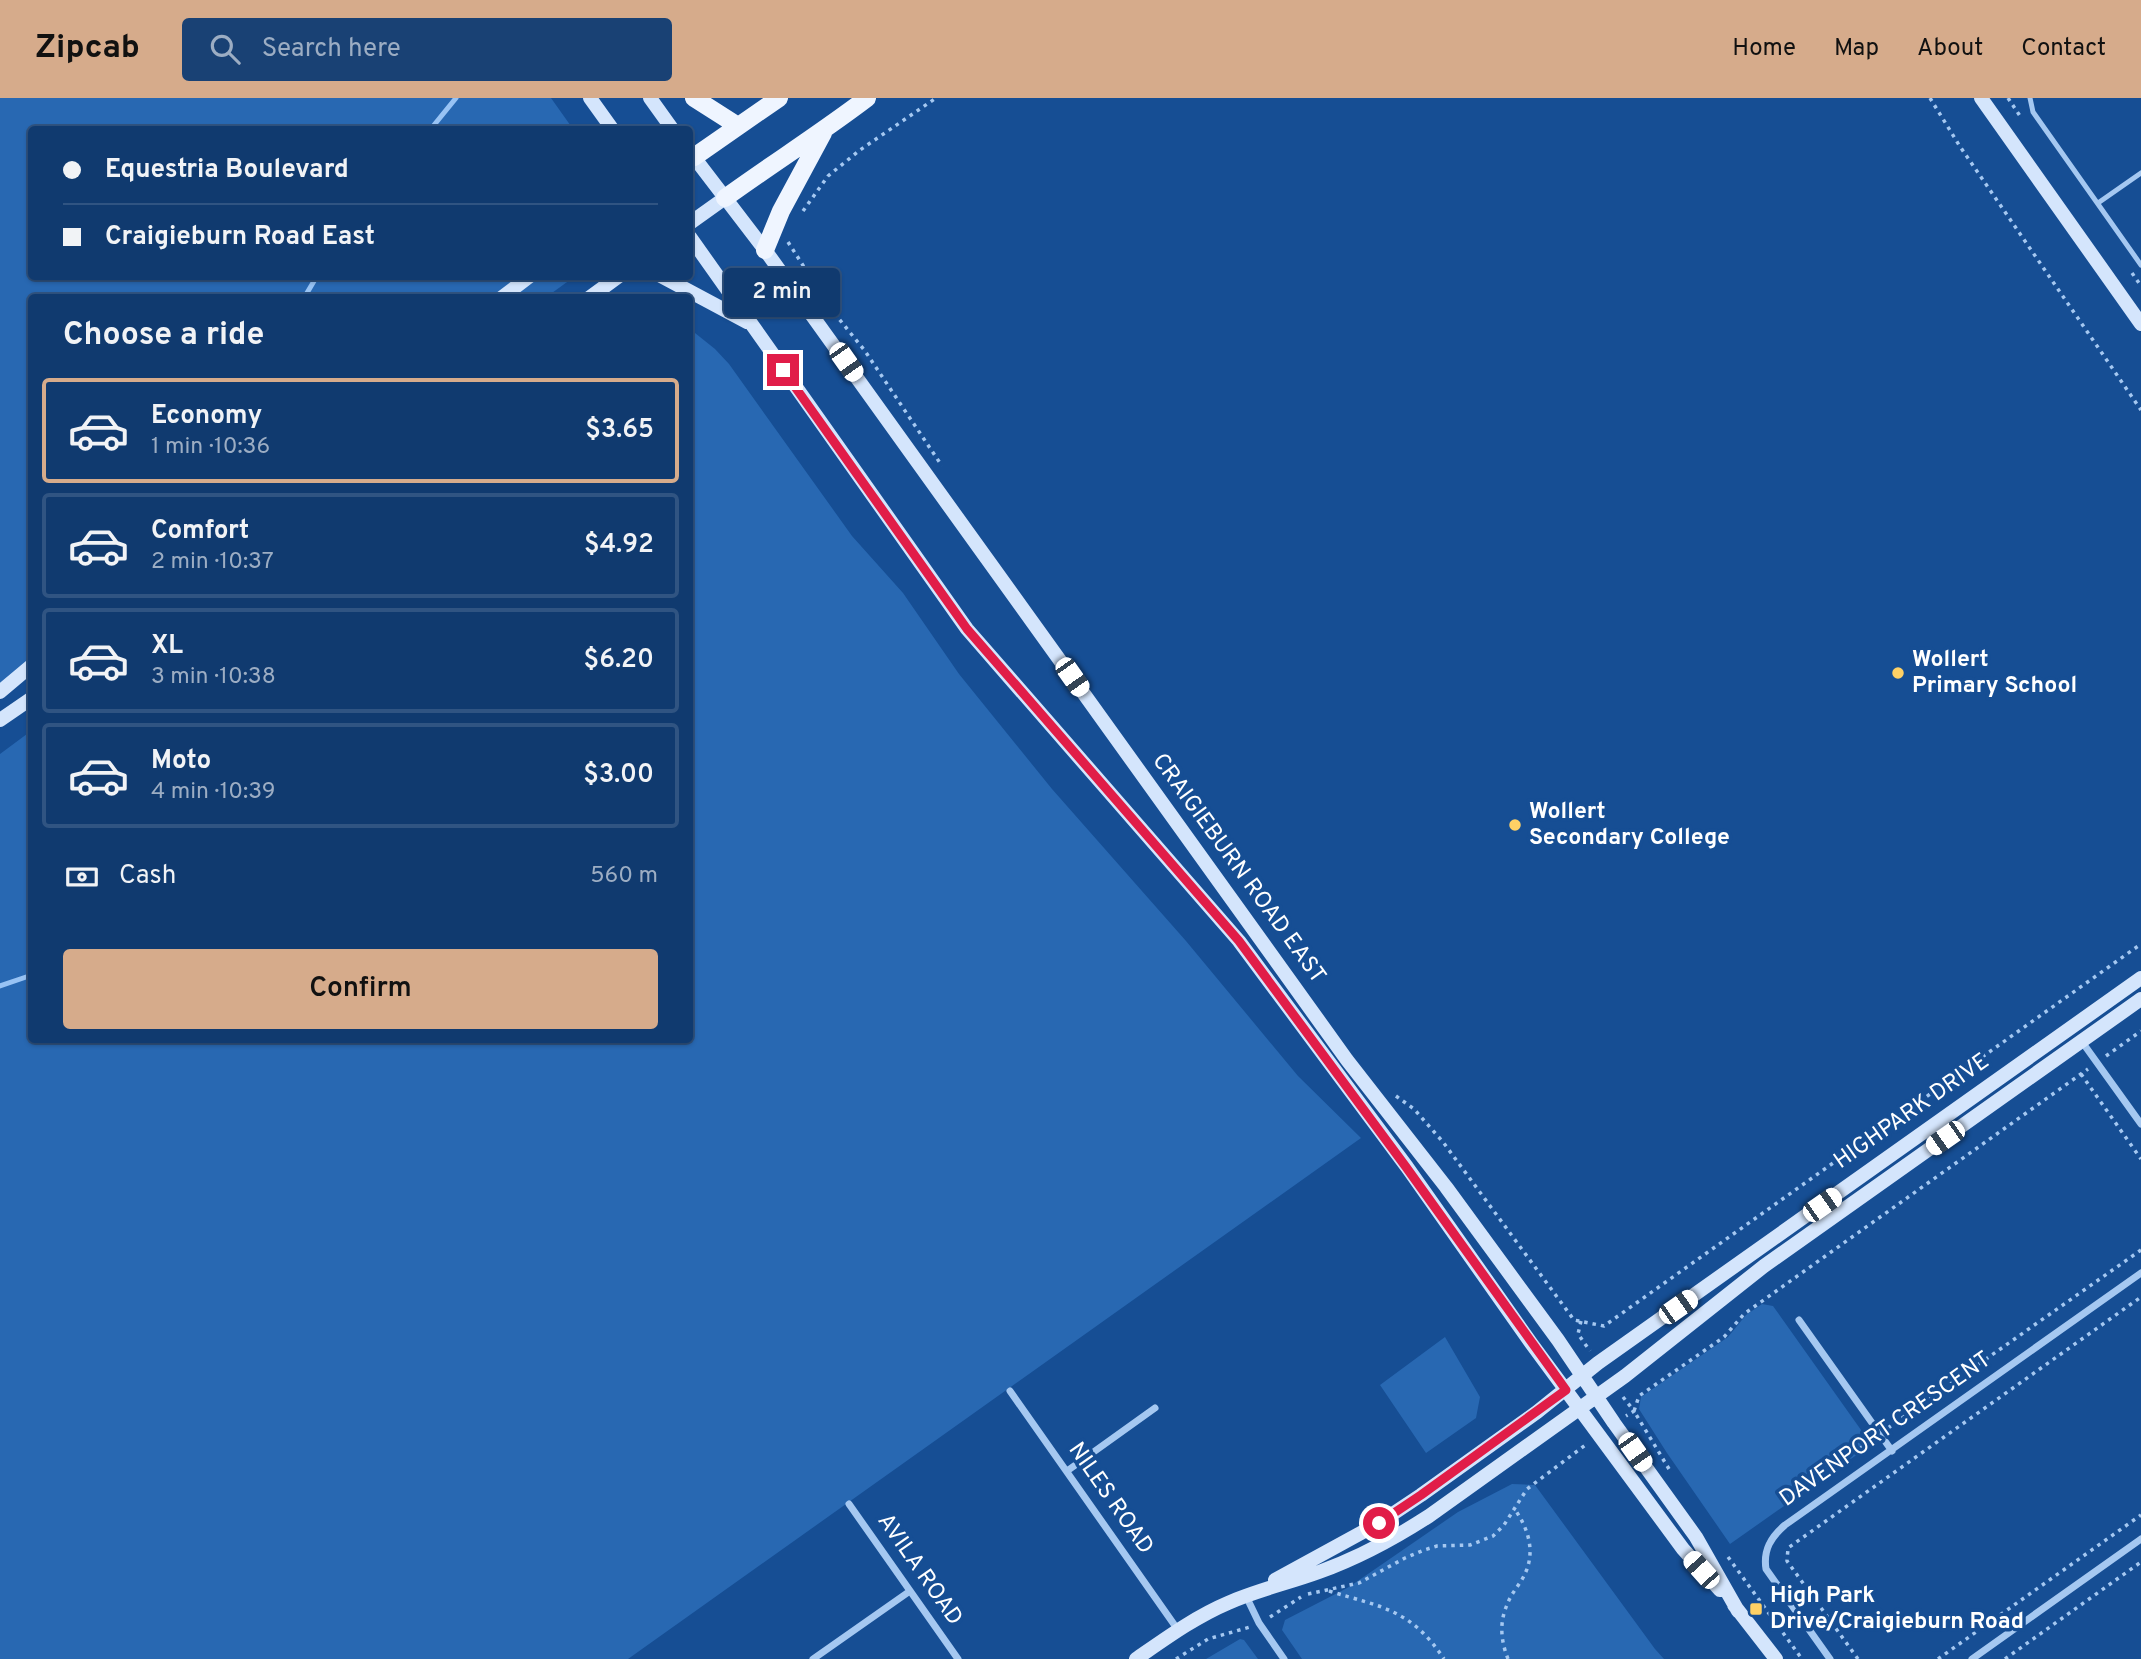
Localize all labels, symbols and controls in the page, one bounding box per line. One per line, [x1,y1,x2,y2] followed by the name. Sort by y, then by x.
[182,18,672,81] search box
[35,28,140,70] text: Zipcab
[206,30,244,68] icon: search
[262,33,401,66] text: Search here
[1732,34,1796,64] text: Home
[1834,34,1879,64] text: Map
[1917,34,1983,64] text: About
[2021,34,2106,64] text: Contact
[105,154,349,187] text: Equestria Boulevard
[105,221,375,254] text: Craigieburn Road East
[725,268,841,317] callout: 2 min
[752,278,812,307] text: 2 min
[63,316,264,356] text: Choose a ride
[826,339,867,385] car
[767,354,799,386] route end
[67,399,130,462] icon: car
[151,400,262,433] text: Economy
[585,414,654,447] text: $3.65
[151,433,270,462] text: 1 min · 10:36
[67,514,130,577] icon: car
[151,515,249,548] text: Comfort
[584,529,654,562] text: $4.92
[151,548,274,577] text: 2 min · 10:37
[67,629,130,692] icon: car
[151,630,183,663] text: XL
[584,644,654,677] text: $6.20
[1912,646,2077,701] place label: Wollert Primary School
[1052,654,1093,700] car
[151,663,276,692] text: 3 min · 10:38
[1890,665,1906,681] marker: Wollert Primary School
[67,744,130,807] icon: car
[151,745,211,778] text: Moto
[1145,748,1331,990] street label: CRAIGIEBURN ROAD EAST
[583,759,654,792] text: $3.00
[151,778,275,807] text: 4 min · 10:39
[1529,798,1730,853] place label: Wollert Secondary College
[1507,817,1523,833] marker: Wollert Secondary College
[63,858,101,896] icon: cash
[119,860,176,893] text: Cash
[590,862,658,891] text: 560 m
[63,949,658,1029] button: Confirm
[1829,1048,1995,1176] street label: HIGHPARK DRIVE
[1922,1117,1969,1159] car
[1799,1184,1846,1226] car
[1655,1286,1702,1328] car
[1775,1346,1997,1514] street label: DAVENPORT CRESCENT
[1615,1429,1656,1475] car
[1061,1437,1159,1561] street label: NILES ROAD
[1363,1507,1395,1539] route start
[870,1508,968,1632] street label: AVILA ROAD
[1680,1547,1723,1593] car
[1770,1582,2024,1637] place label: High Park Drive/Craigieburn Road
[1748,1601,1764,1617] marker: High Park Drive/Craigieburn Road

